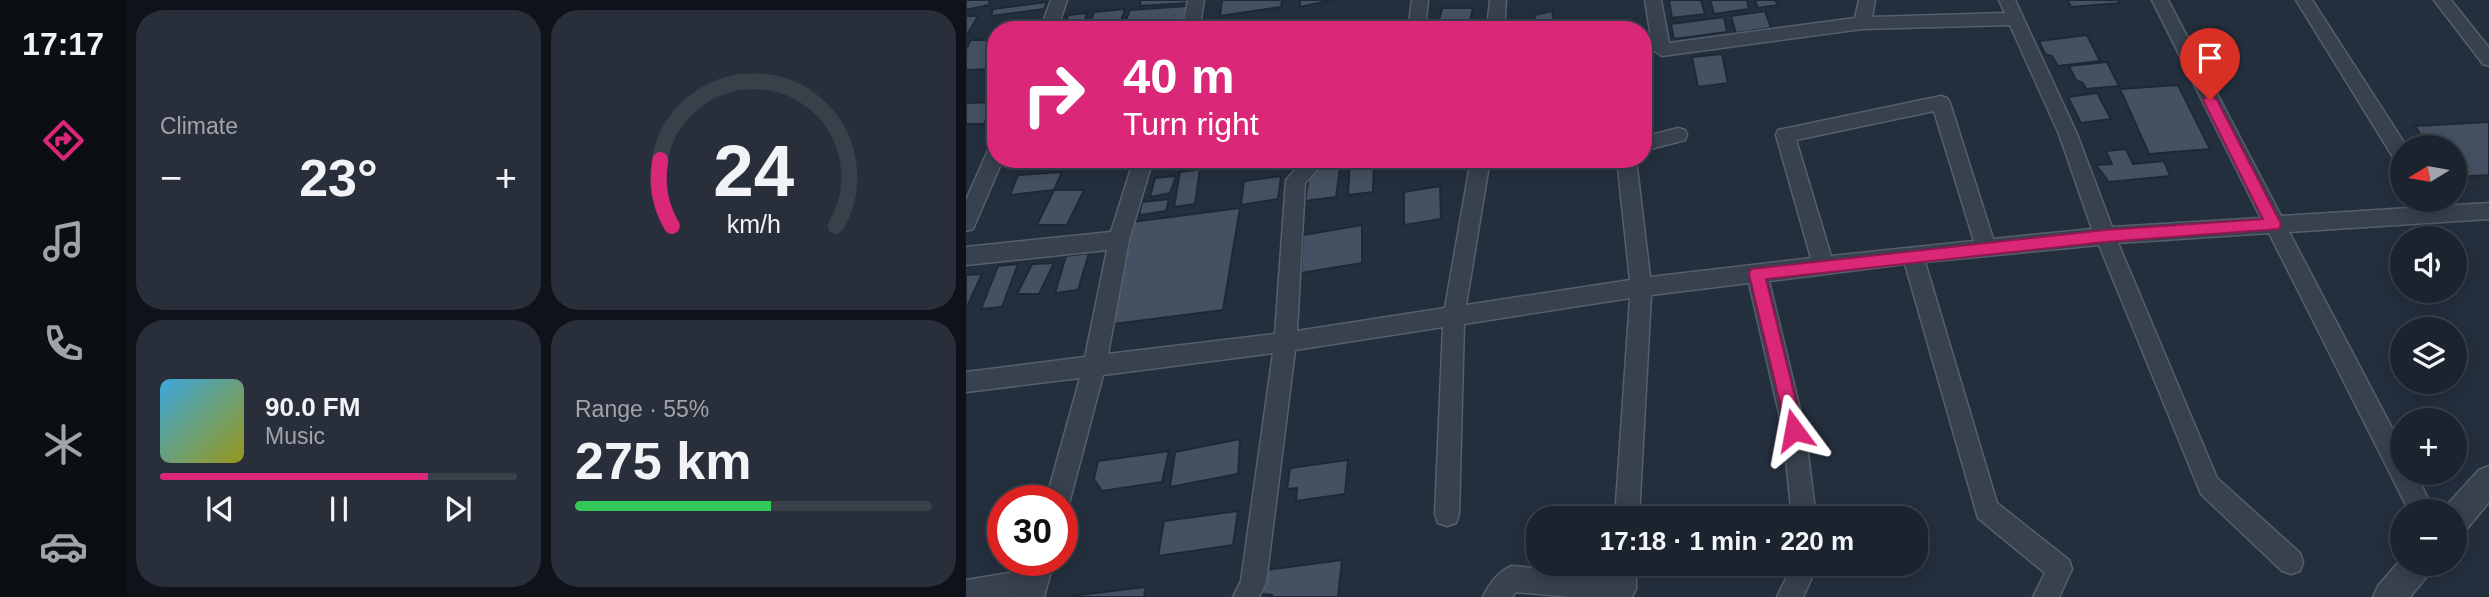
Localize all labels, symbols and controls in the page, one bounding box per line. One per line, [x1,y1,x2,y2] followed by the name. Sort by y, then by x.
[22,26,104,62] text: 17:17
[2180,28,2240,100] pin
[2191,39,2229,77] icon: arrive
[1008,49,1099,140] icon: right
[1123,49,1235,103] text: 40 m
[1123,106,1259,142] text: Turn right
[160,113,238,139] text: Climate
[39,116,88,165] icon: directions
[713,130,794,211] text: 24
[2390,135,2468,212] north arrow
[2390,135,2467,576] map controls
[299,149,378,207] text: 23°
[160,157,182,199] text: −
[495,157,517,199] text: +
[726,210,781,238] text: km/h
[39,217,88,266] icon: music
[2390,226,2467,303] button: sound
[2390,317,2467,394] button: layers
[39,319,88,368] icon: phone
[265,392,360,422] text: 90.0 FM
[1757,393,1831,467] position arrow
[575,396,709,422] text: Range · 55%
[2390,408,2467,485] button: +
[39,420,88,469] icon: climate
[265,423,325,449] text: Music
[575,432,751,490] text: 275 km
[987,485,1078,576] speed limit sign: 30
[201,490,239,528] icon: previous
[320,490,358,528] icon: pause
[439,490,477,528] icon: next
[2390,499,2467,576] button: −
[39,522,88,571] icon: car
[1600,526,1854,556] text: 17:18 · 1 min · 220 m

